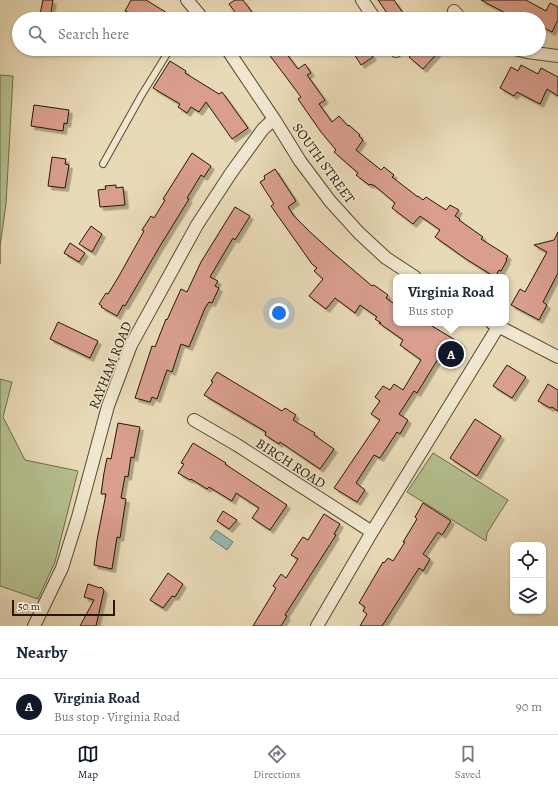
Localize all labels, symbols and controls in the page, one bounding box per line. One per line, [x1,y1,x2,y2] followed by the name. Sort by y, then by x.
[12,12,546,56] search box
[26,23,48,45] icon: search
[58,24,129,44] text: Search here
[288,119,360,208] street label: SOUTH STREET
[393,274,509,326] popup
[408,282,494,302] text: Virginia Road
[408,302,453,319] text: Bus stop
[269,303,289,323] your location
[84,318,137,412] street label: RAYHAM ROAD
[438,339,464,369] pin: A
[252,434,330,493] street label: BIRCH ROAD
[510,542,546,614] map controls
[510,542,546,578] button: locate
[510,578,546,614] button: layers
[12,598,115,617] scale bar
[18,599,40,614] text: 50 m
[16,641,67,664] text: Nearby
[54,688,140,708] text: Virginia Road
[25,698,33,715] text: A
[516,698,542,715] text: 90 m
[54,708,180,725] text: Bus stop · Virginia Road
[77,743,99,782] tab: Map
[253,743,301,782] tab: Directions
[455,743,481,782] tab: Saved

